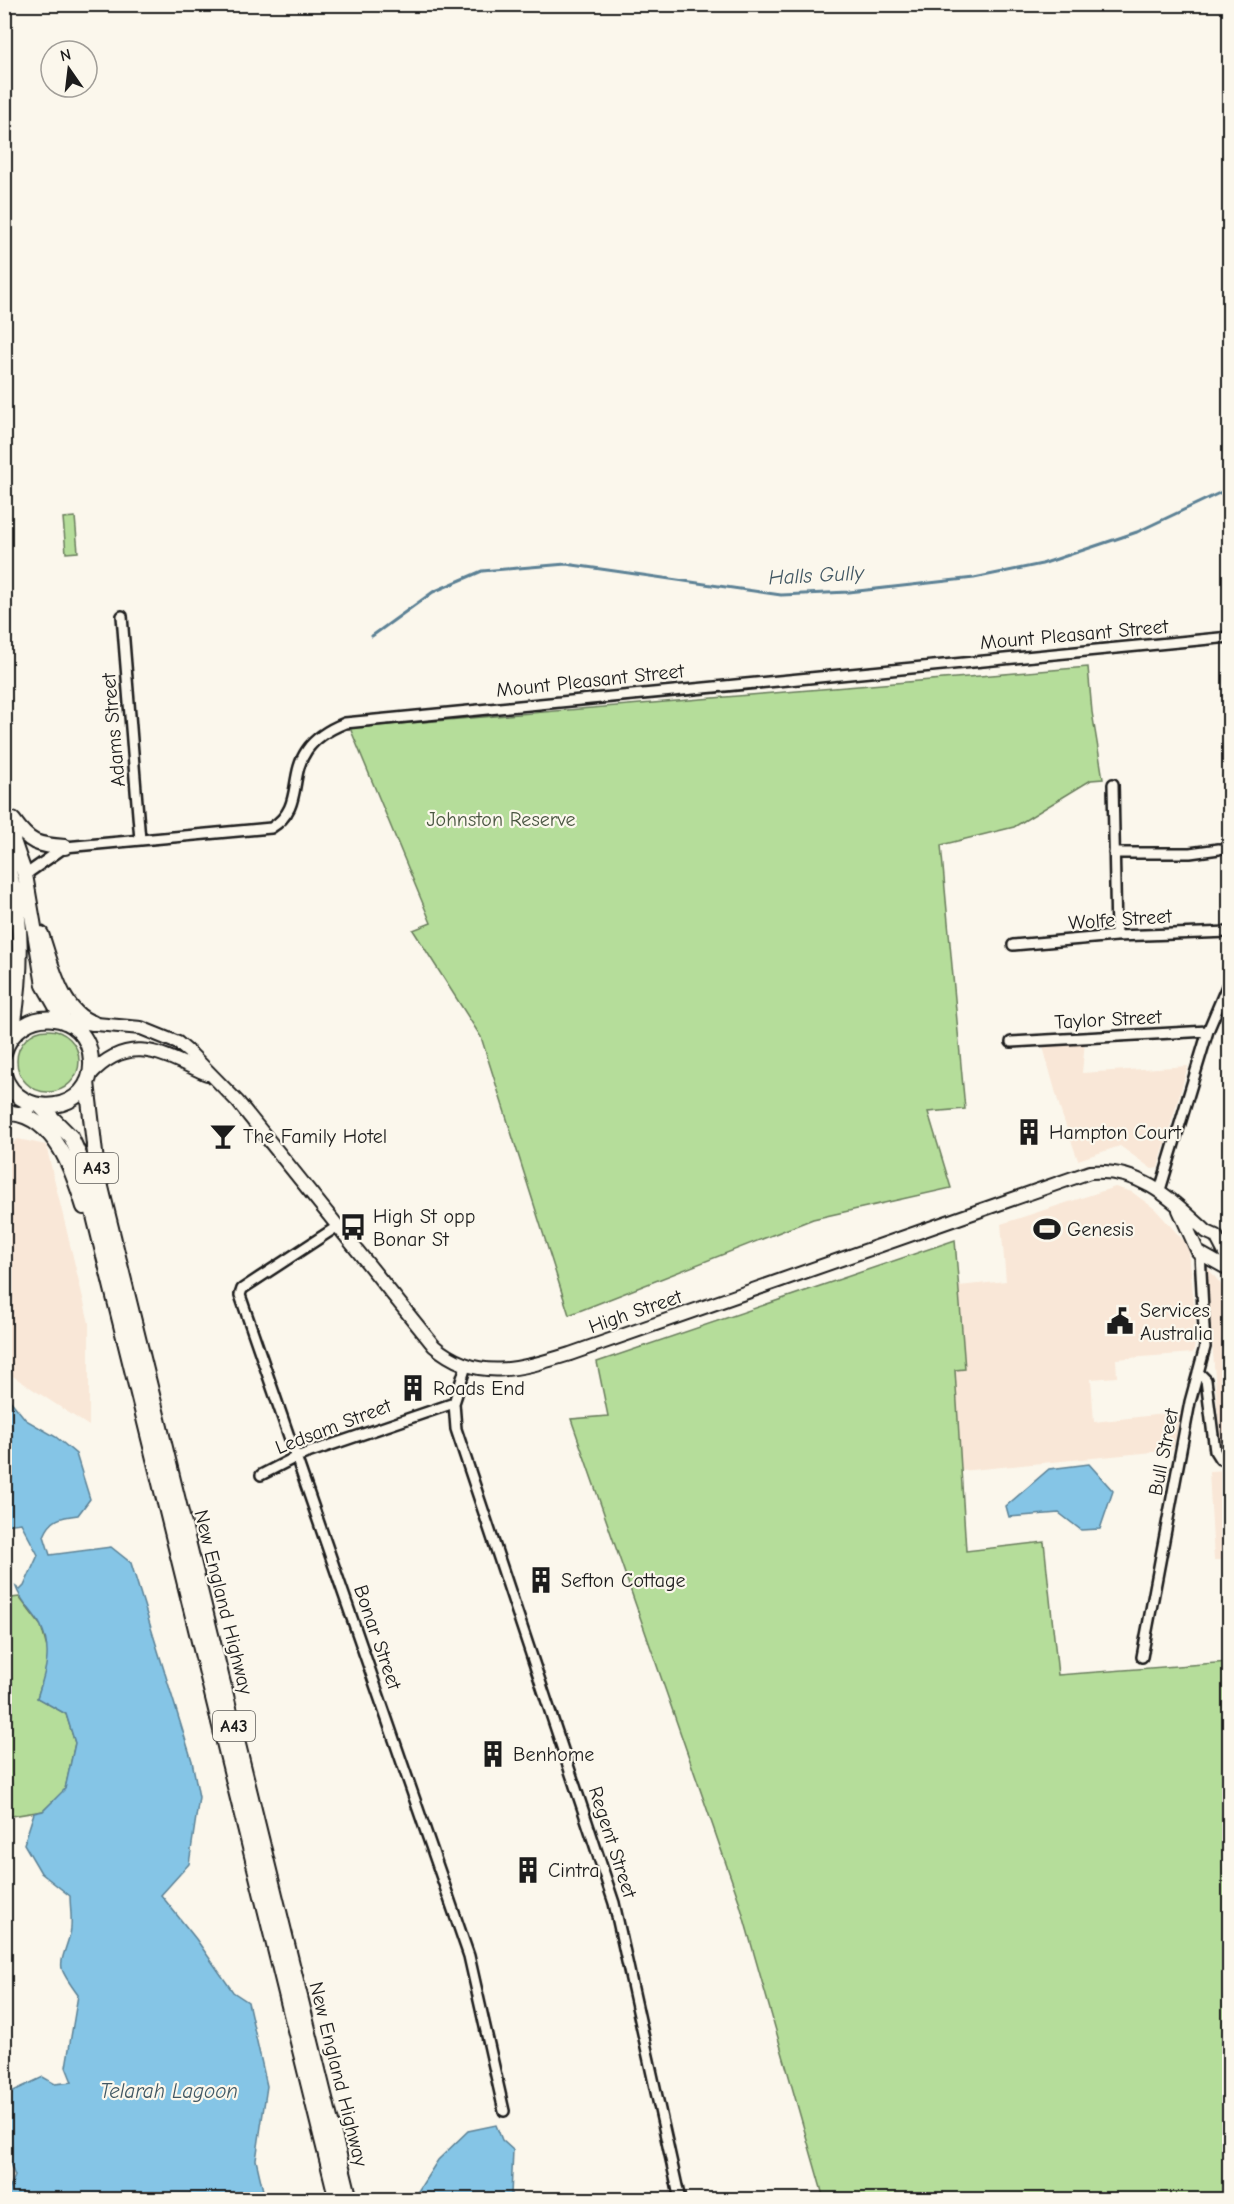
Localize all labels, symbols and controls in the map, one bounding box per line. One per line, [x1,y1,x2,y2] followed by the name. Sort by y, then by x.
[39,39,99,99] north arrow
[58,45,73,65] text: N
[768,560,866,589] water label: Halls Gully
[979,615,1170,654] street label: Mount Pleasant Street
[495,659,687,702] street label: Mount Pleasant Street
[97,671,130,788] street label: Adams Street
[426,808,576,831] park label: Johnston Reserve
[1068,904,1174,935] street label: Wolfe Street
[1054,1005,1164,1034] street label: Taylor Street
[1014,1117,1044,1147] building icon: Hampton Court
[208,1121,238,1151] bar icon: The Family Hotel
[1049,1121,1182,1144] place label: Hampton Court
[243,1125,387,1148] place label: The Family Hotel
[76,1153,118,1183] road number: A43
[373,1205,475,1251] place label: High St opp Bonar St
[338,1212,368,1242] bus stop icon: High St opp Bonar St
[1032,1214,1062,1244] sports icon: Genesis
[1067,1218,1134,1241] place label: Genesis
[586,1284,686,1338] street label: High Street
[1140,1299,1213,1345] place label: Services Australia
[1105,1306,1135,1336] public building icon: Services Australia
[398,1373,428,1403] building icon: Roads End
[433,1377,525,1400] place label: Roads End
[272,1393,396,1459] street label: Ledsam Street
[1144,1405,1183,1498] street label: Bull Street
[189,1507,258,1697] street label: New England Highway
[526,1565,556,1595] building icon: Sefton Cottage
[561,1569,686,1592] place label: Sefton Cottage
[349,1582,407,1694] street label: Bonar Street
[213,1711,255,1741] road number: A43
[478,1739,508,1769] building icon: Benhome
[513,1743,594,1766] place label: Benhome
[584,1783,642,1902] street label: Regent Street
[513,1855,543,1885] building icon: Cintra
[548,1859,599,1882] place label: Cintra
[304,1979,373,2169] street label: New England Highway
[100,2079,238,2103] water label: Telarah Lagoon

